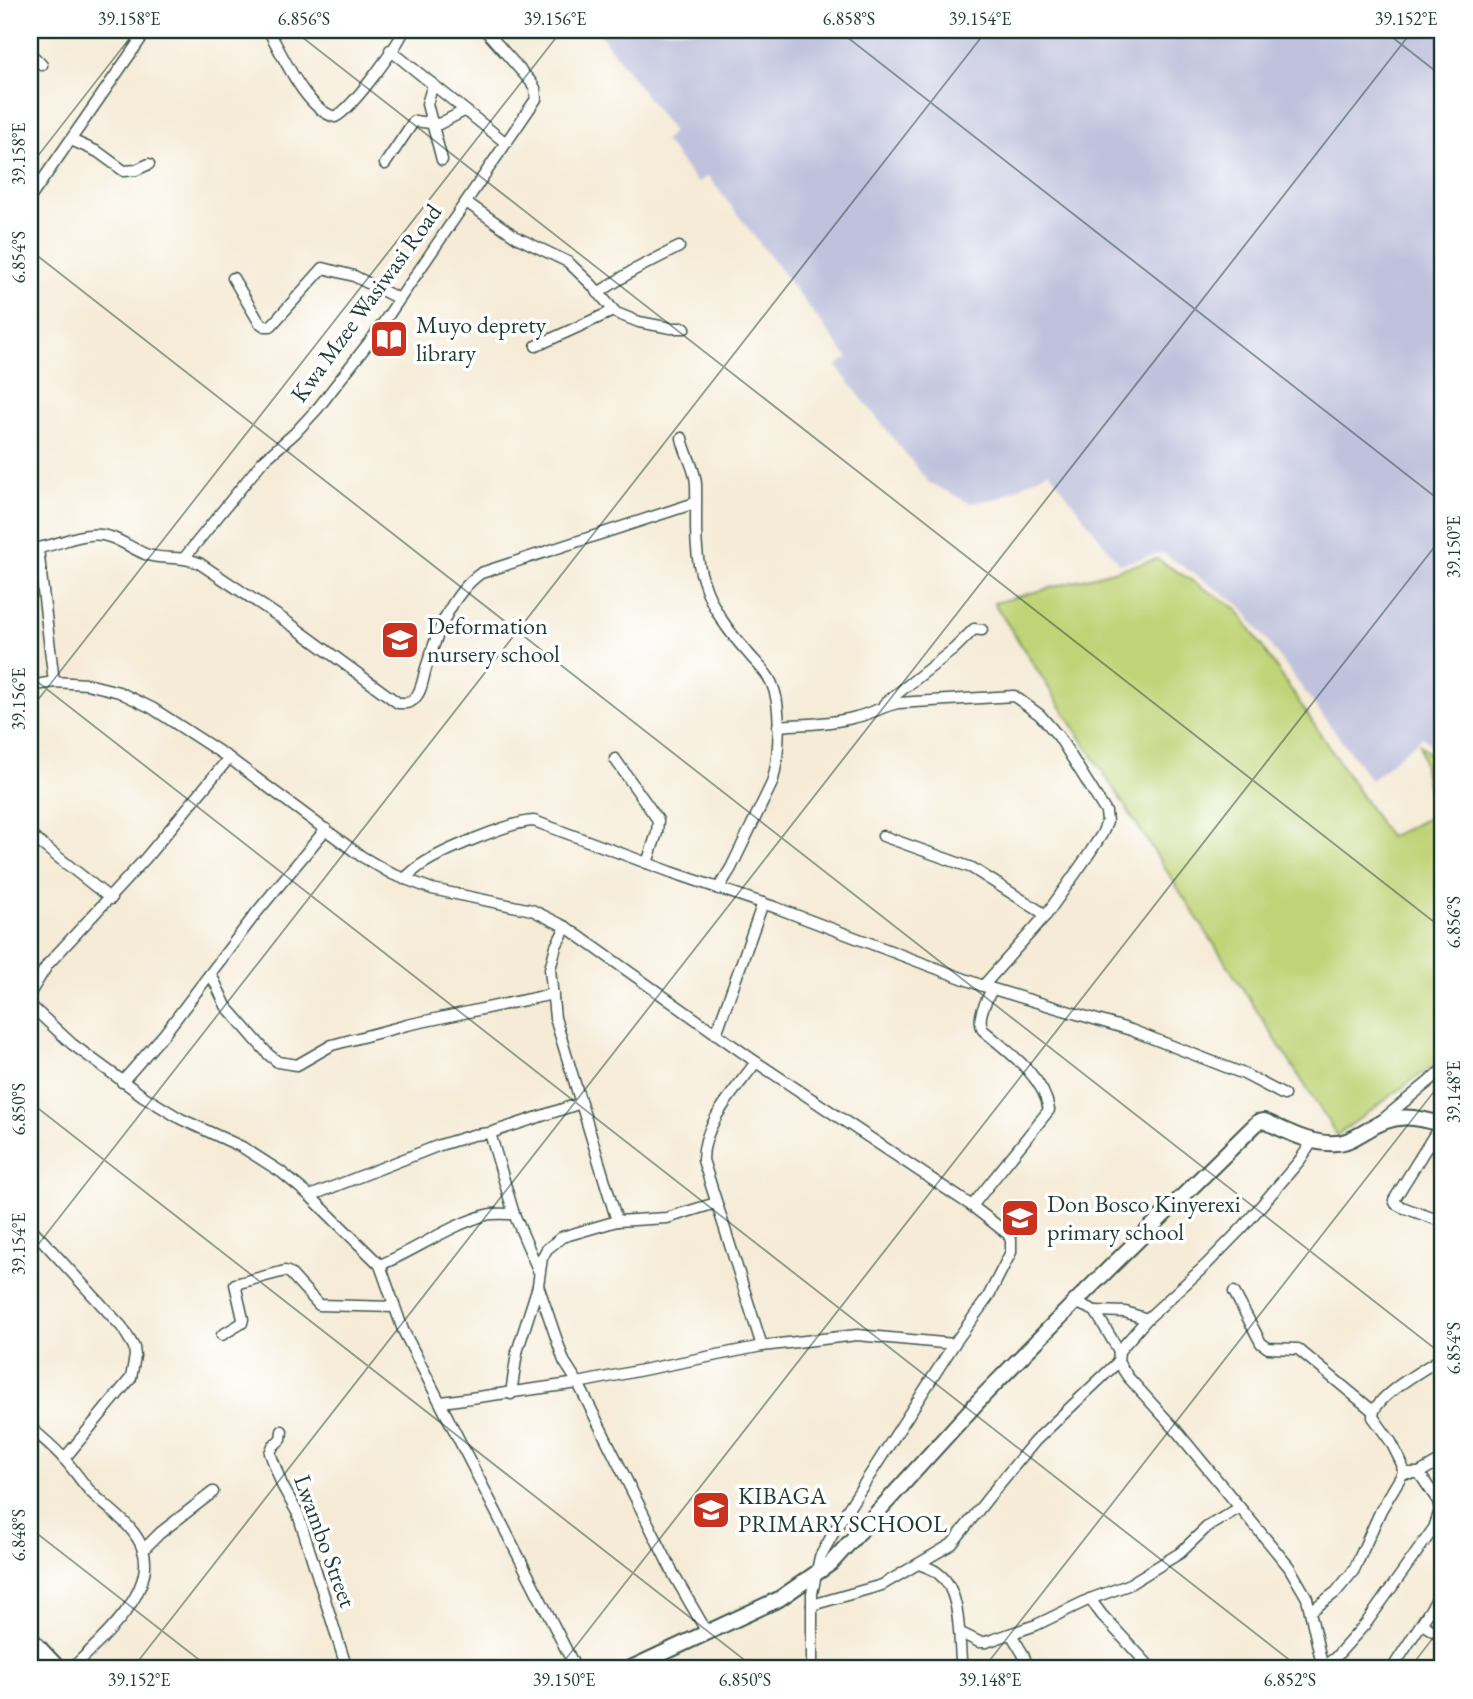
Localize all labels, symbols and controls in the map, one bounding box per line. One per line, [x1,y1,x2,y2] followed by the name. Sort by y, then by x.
[98,7,160,30] text: 39.158°E
[278,7,330,30] text: 6.856°S
[524,7,586,30] text: 39.156°E
[823,7,875,30] text: 6.858°S
[949,7,1011,30] text: 39.154°E
[1375,7,1437,30] text: 39.152°E
[7,123,30,185] text: 39.158°E
[283,197,449,408] street label: Kwa Mzee Wasiwasi Road
[7,231,30,283] text: 6.854°S
[416,309,547,368] place label: Muyo deprety library
[368,318,410,360] library icon: Muyo deprety library
[1442,516,1465,578] text: 39.150°E
[427,610,560,669] place label: Deformation nursery school
[379,619,421,661] school or university icon: Deformation nursery school
[7,668,30,730] text: 39.156°E
[1442,896,1465,948] text: 6.856°S
[1442,1061,1465,1123] text: 39.148°E
[7,1083,30,1135] text: 6.850°S
[1047,1188,1241,1247] place label: Don Bosco Kinyerexi primary school
[999,1197,1041,1239] school or university icon: Don Bosco Kinyerexi primary school
[7,1213,30,1275] text: 39.154°E
[1442,1322,1465,1374] text: 6.854°S
[287,1470,364,1612] street label: Lwambo Street
[738,1480,947,1539] place label: KIBAGA PRIMARY SCHOOL
[690,1489,732,1531] school or university icon: KIBAGA PRIMARY SCHOOL
[7,1509,30,1561] text: 6.848°S
[108,1668,170,1691] text: 39.152°E
[533,1668,595,1691] text: 39.150°E
[719,1668,771,1691] text: 6.850°S
[959,1668,1021,1691] text: 39.148°E
[1264,1668,1316,1691] text: 6.852°S

